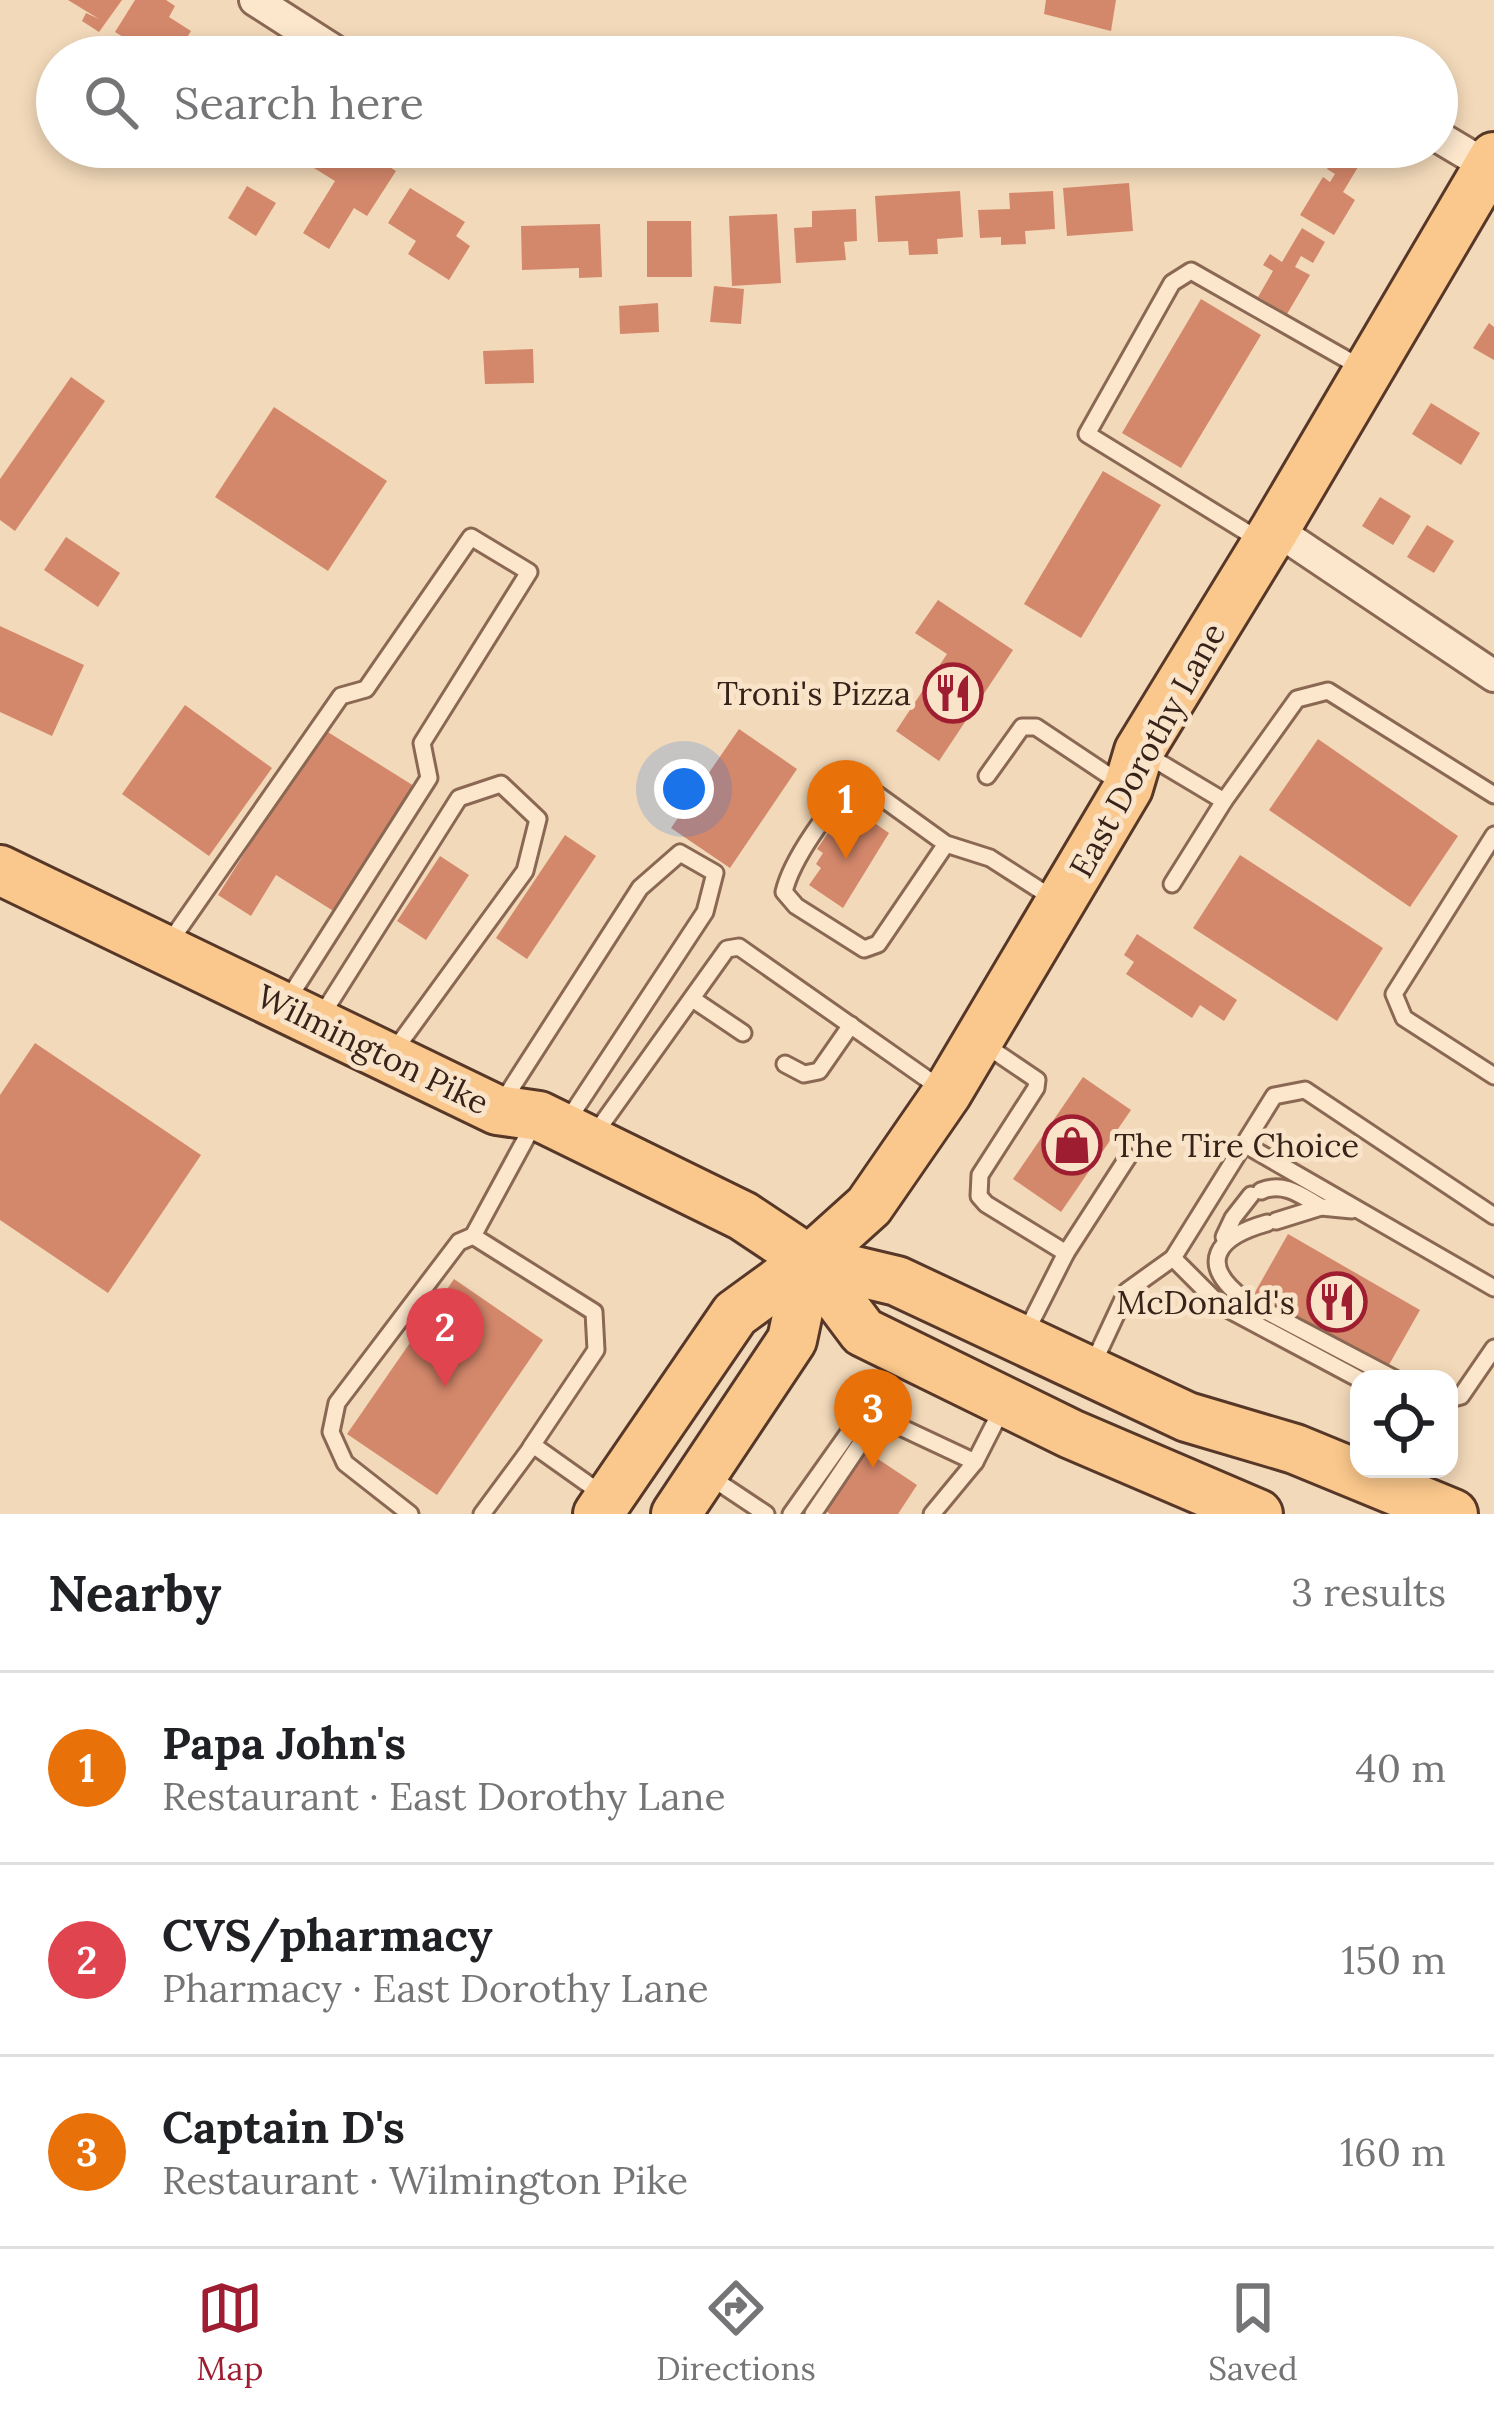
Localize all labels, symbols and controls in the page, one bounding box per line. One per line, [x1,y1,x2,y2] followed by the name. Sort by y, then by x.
[36,36,1458,168] search box
[78,69,144,135] icon: search
[174,74,424,131] text: Search here
[1060,615,1234,885] street label: East Dorothy Lane
[922,662,984,724] restaurant icon: Troni's Pizza
[717,672,911,714] place label: Troni's Pizza
[654,759,714,819] your location
[807,760,885,859] pin: 1
[250,975,496,1123] street label: Wilmington Pike
[1041,1114,1103,1176] shop icon: The Tire Choice
[1114,1124,1359,1166] place label: The Tire Choice
[1306,1271,1368,1333] restaurant icon: McDonald's
[1116,1281,1295,1323] place label: McDonald's
[406,1288,484,1387] pin: 2
[834,1369,912,1468] pin: 3
[1350,1370,1458,1478] map controls
[1350,1370,1458,1478] button: locate
[48,1560,221,1625] text: Nearby
[1291,1567,1446,1617] text: 3 results
[162,1714,406,1771] text: Papa John's
[79,1743,95,1793] text: 1
[1356,1743,1446,1793] text: 40 m
[162,1771,726,1821] text: Restaurant · East Dorothy Lane
[162,1906,493,1963] text: CVS/pharmacy
[77,1935,97,1985] text: 2
[1341,1935,1446,1985] text: 150 m
[162,1963,709,2013] text: Pharmacy · East Dorothy Lane
[162,2098,405,2155] text: Captain D's
[76,2127,98,2177] text: 3
[1340,2127,1446,2177] text: 160 m
[162,2155,688,2205] text: Restaurant · Wilmington Pike
[196,2275,263,2389] tab: Map
[656,2275,816,2389] tab: Directions
[1208,2275,1298,2389] tab: Saved

